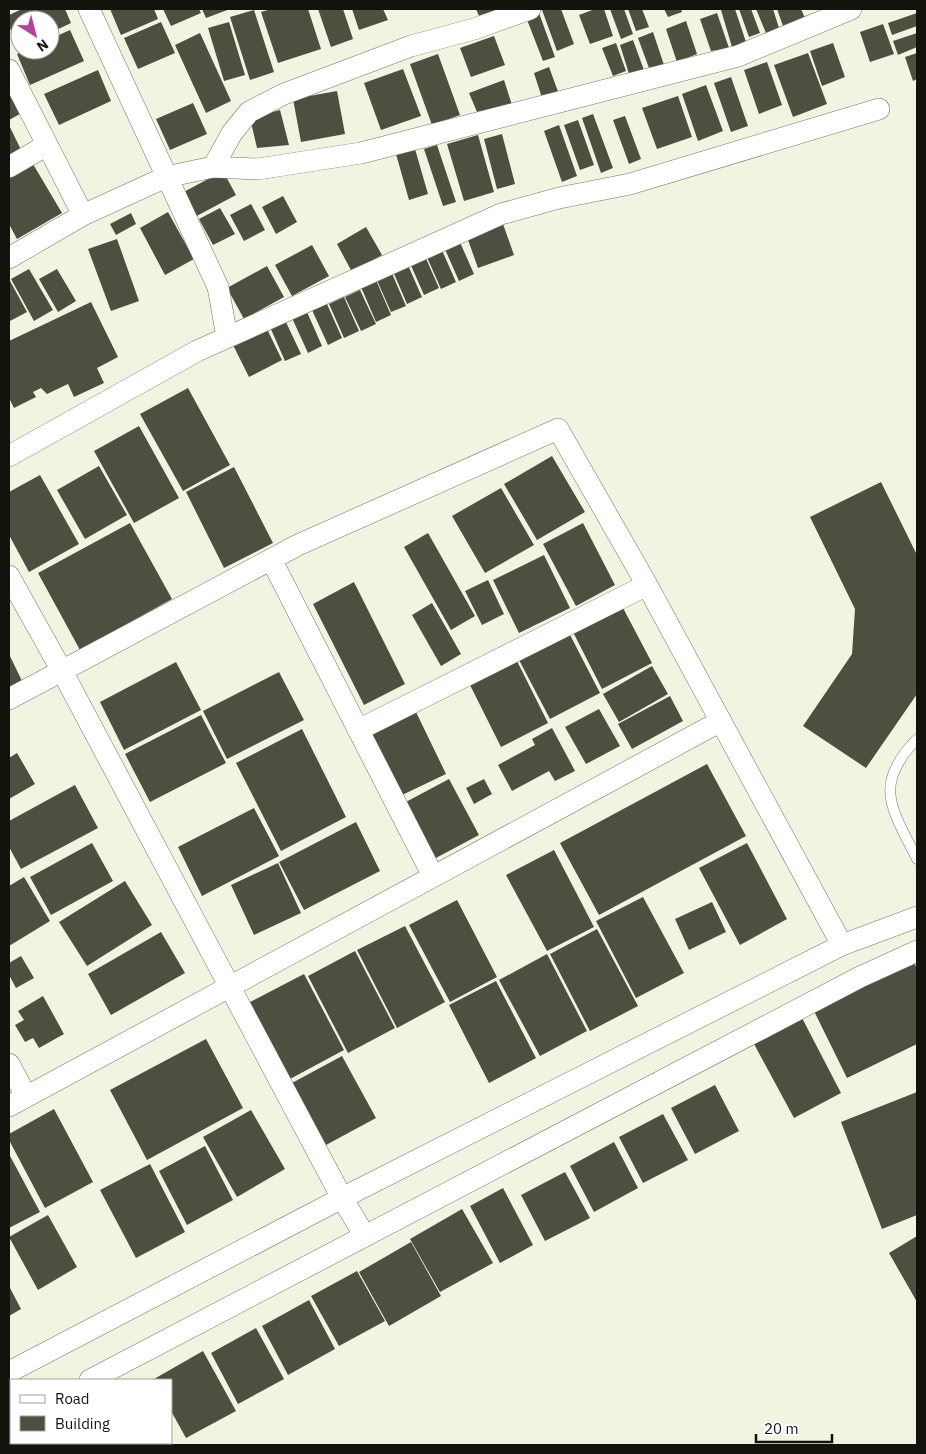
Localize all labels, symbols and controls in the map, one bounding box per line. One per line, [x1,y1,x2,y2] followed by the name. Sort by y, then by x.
[10,10,60,60] north arrow
[33,35,52,56] text: N
[10,1379,172,1444] legend
[55,1389,90,1408] text: Road
[756,1412,832,1444] scale bar
[55,1414,110,1433] text: Building
[764,1419,799,1438] text: 20 m

